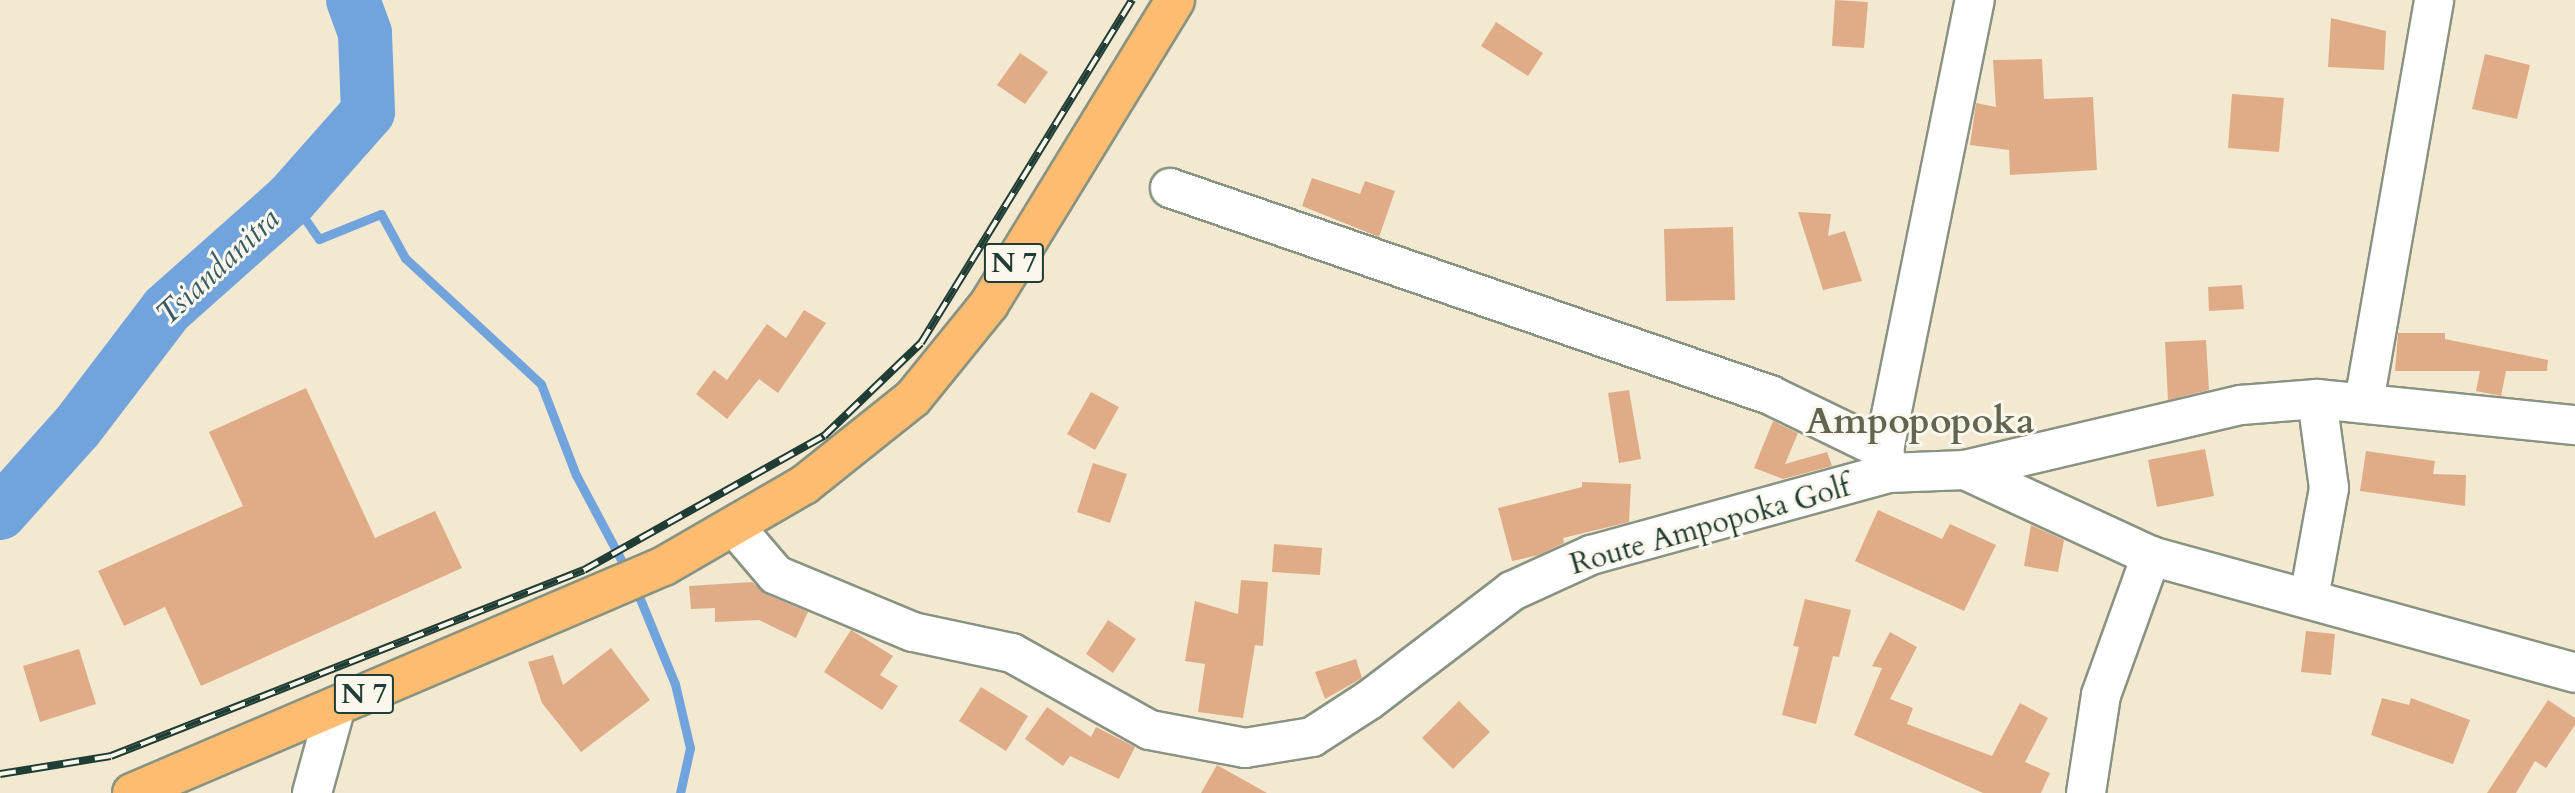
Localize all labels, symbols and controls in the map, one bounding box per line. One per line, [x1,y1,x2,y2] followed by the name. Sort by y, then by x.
[148,200,288,334] water label: Tsiandanitra
[982,238,1046,288] road number: N 7
[1805,399,2035,443] district label: Ampopopoka
[1566,469,1854,583] street label: Route Ampopoka Golf
[332,670,396,718] road number: N 7

